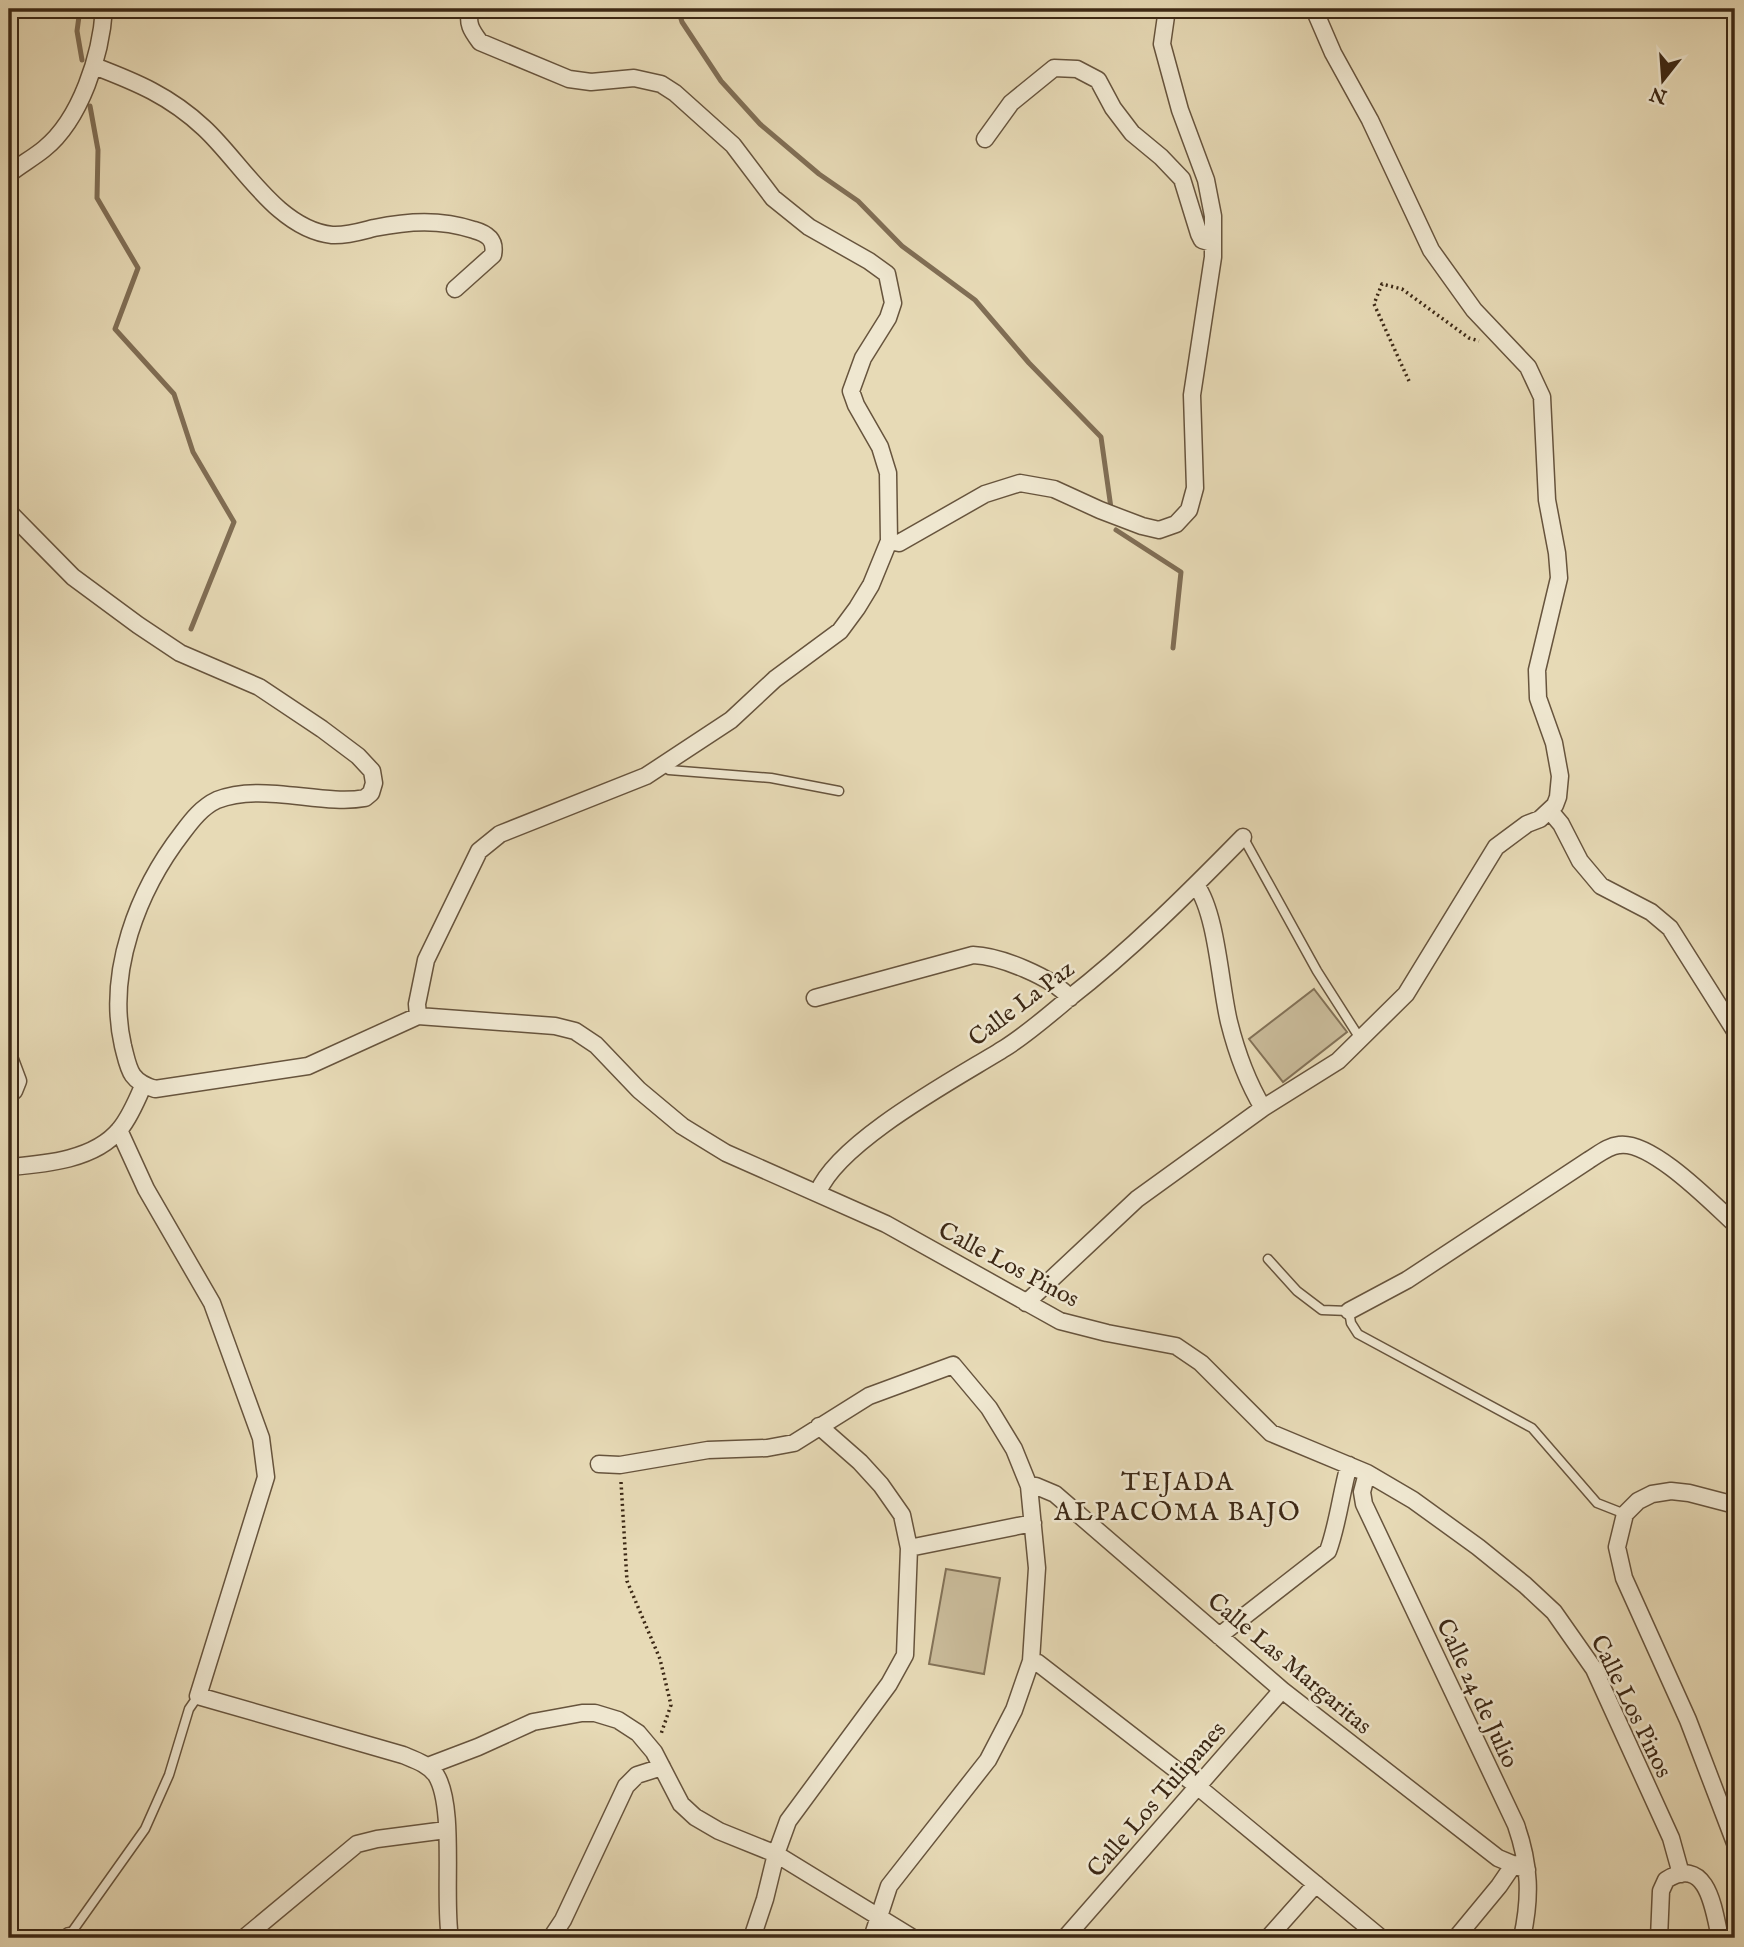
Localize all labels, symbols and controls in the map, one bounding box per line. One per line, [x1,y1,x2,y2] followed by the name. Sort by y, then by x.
[1628,46,1698,116] north arrow
[1647,80,1671,109] text: N
[963,954,1081,1054] street label: Calle La Paz
[933,1215,1084,1315] street label: Calle Los Pinos
[1053,1466,1302,1529] district label: TEJADA ALPACOMA BAJO
[1200,1586,1378,1742] street label: Calle Las Margaritas
[1428,1614,1525,1773] street label: Calle 24 de Julio
[1583,1630,1679,1783] street label: Calle Los Pinos
[1081,1715,1233,1885] street label: Calle Los Tulipanes

